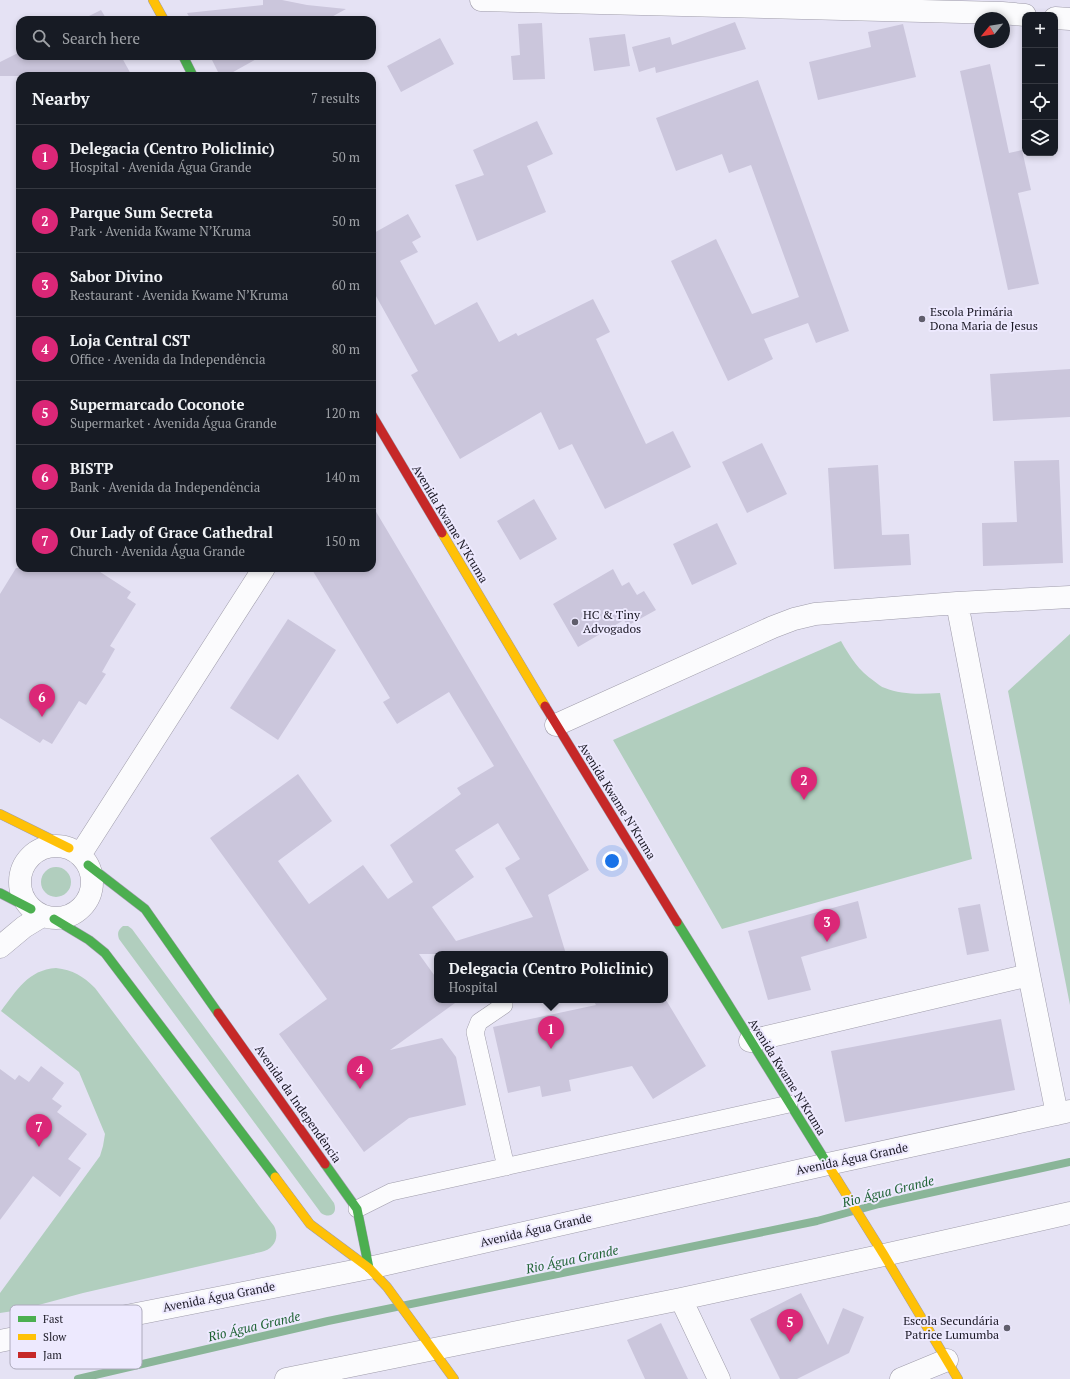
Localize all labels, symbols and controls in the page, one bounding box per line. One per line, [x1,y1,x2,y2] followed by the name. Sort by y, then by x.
[974,12,1010,48] north arrow
[1022,12,1058,156] map controls
[1022,12,1058,48] button: +
[16,16,376,60] search box
[30,27,52,49] icon: search
[62,28,140,48] text: Search here
[1022,48,1058,84] button: −
[1022,84,1058,120] button: locate
[32,87,90,110] text: Nearby
[311,89,360,107] text: 7 results
[1022,120,1058,156] button: layers
[70,138,275,158] text: Delegacia (Centro Policlinic)
[41,148,49,166] text: 1
[332,148,360,166] text: 50 m
[70,158,252,176] text: Hospital · Avenida Água Grande
[70,202,213,222] text: Parque Sum Secreta
[41,212,49,230] text: 2
[332,212,360,230] text: 50 m
[70,222,251,240] text: Park · Avenida Kwame N’Kruma
[70,266,163,286] text: Sabor Divino
[41,276,49,294] text: 3
[332,276,360,294] text: 60 m
[70,286,288,304] text: Restaurant · Avenida Kwame N’Kruma
[930,304,1038,333] place label: Escola Primária Dona Maria de Jesus
[917,314,927,324] marker: Escola Primária Dona Maria de Jesus
[70,330,190,350] text: Loja Central CST
[41,340,49,358] text: 4
[332,340,360,358] text: 80 m
[70,350,265,368] text: Office · Avenida da Independência
[70,394,244,414] text: Supermarcado Coconote
[41,404,49,422] text: 5
[325,404,360,422] text: 120 m
[70,414,277,432] text: Supermarket · Avenida Água Grande
[70,458,113,478] text: BISTP
[409,462,492,585] street label: Avenida Kwame N’Kruma
[41,468,49,486] text: 6
[325,468,360,486] text: 140 m
[70,478,260,496] text: Bank · Avenida da Independência
[70,522,273,542] text: Our Lady of Grace Cathedral
[41,532,49,550] text: 7
[325,532,360,550] text: 150 m
[70,542,245,560] text: Church · Avenida Água Grande
[583,607,641,636] place label: HC & Tiny Advogados
[570,617,580,627] marker: HC & Tiny Advogados
[29,684,55,717] pin: 6
[575,740,659,862] street label: Avenida Kwame N’Kruma
[791,767,817,800] pin: 2
[602,851,622,871] your location
[814,909,840,942] pin: 3
[434,951,668,1003] popup
[449,958,653,978] text: Delegacia (Centro Policlinic)
[449,978,498,996] text: Hospital
[538,1016,564,1049] pin: 1
[745,1016,829,1138] street label: Avenida Kwame N’Kruma
[252,1042,345,1165] street label: Avenida da Independência
[347,1056,373,1089] pin: 4
[26,1114,52,1147] pin: 7
[795,1139,909,1178] street label: Avenida Água Grande
[839,1171,936,1211] water label: Rio Água Grande
[479,1209,593,1250] street label: Avenida Água Grande
[523,1240,620,1278] water label: Rio Água Grande
[161,1278,276,1315] street label: Avenida Água Grande
[10,1305,142,1369] legend
[205,1307,302,1346] water label: Rio Água Grande
[777,1309,803,1342] pin: 5
[43,1312,63,1326] text: Fast
[903,1313,999,1342] place label: Escola Secundária Patrice Lumumba
[1002,1323,1012,1333] marker: Escola Secundária Patrice Lumumba
[43,1330,67,1344] text: Slow
[43,1348,62,1362] text: Jam

